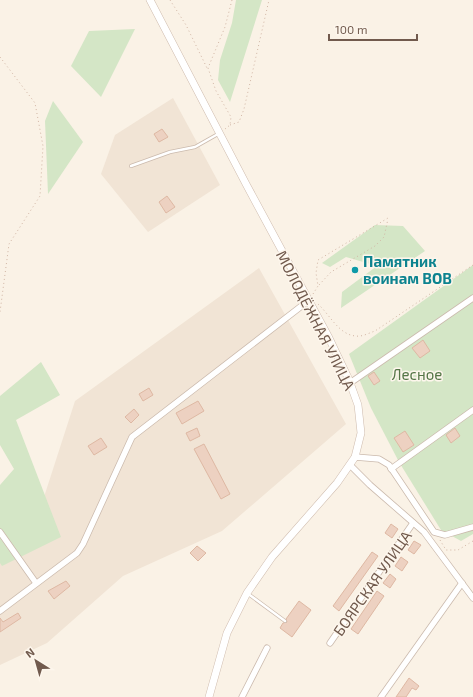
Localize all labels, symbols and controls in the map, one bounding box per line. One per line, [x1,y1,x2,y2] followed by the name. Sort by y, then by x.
[329,16,417,42] scale bar
[335,22,367,36] text: 100 m
[273,247,359,393] street label: МОЛОДЁЖНАЯ УЛИЦА
[363,252,452,287] place label: Памятник воинам ВОВ
[350,265,360,275] marker: Памятник воинам ВОВ
[392,365,442,383] park label: Лесное
[329,526,415,639] street label: БОЯРСКАЯ УЛИЦА
[16,641,56,681] north arrow
[23,645,37,660] text: N

